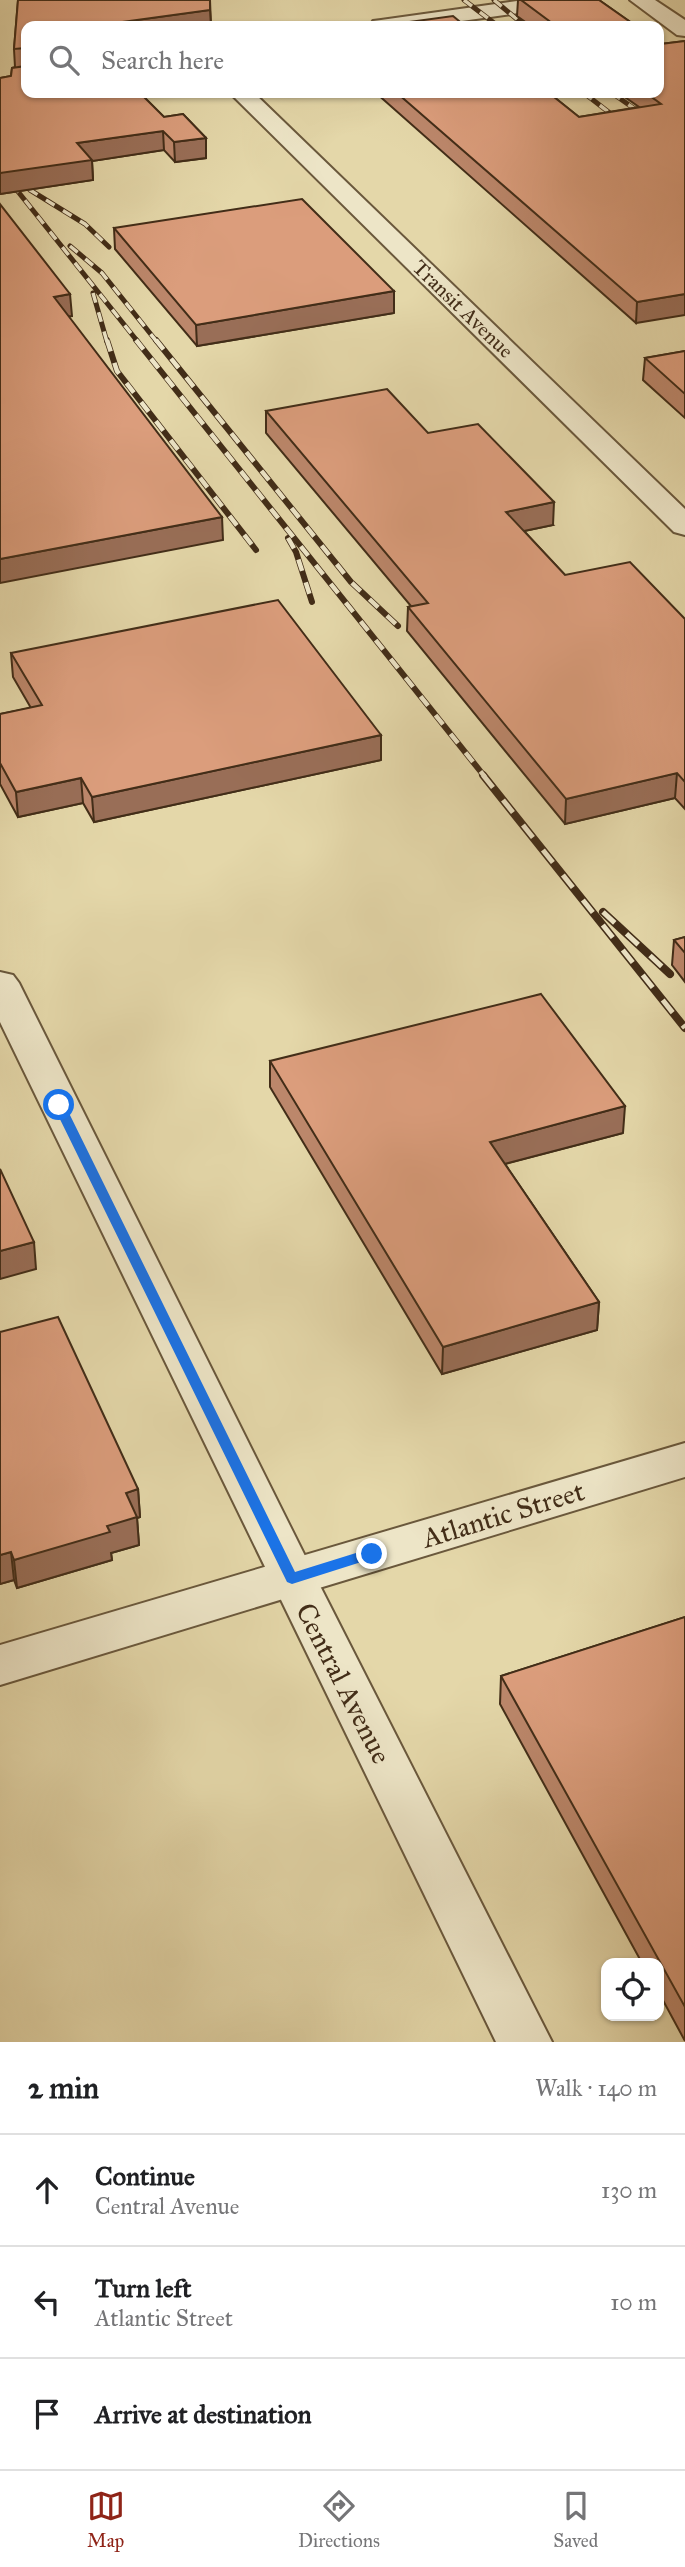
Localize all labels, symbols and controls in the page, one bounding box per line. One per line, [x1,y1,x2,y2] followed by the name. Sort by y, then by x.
[21,21,664,98] search box
[45,41,83,79] icon: search
[101,44,224,76] text: Search here
[407,254,519,364] street label: Transit Avenue
[43,1089,74,1120] route start
[417,1473,589,1556] street label: Atlantic Street
[356,1538,387,1569] route end
[288,1597,399,1769] street label: Central Avenue
[601,1958,664,2021] map controls
[601,1958,664,2021] button: locate
[28,2070,99,2106] text: 2 min
[535,2074,657,2102] text: Walk · 140 m
[95,2160,195,2192] text: Continue
[28,2171,66,2209] icon: ahead
[601,2176,657,2204] text: 130 m
[95,2192,239,2220] text: Central Avenue
[95,2272,191,2304] text: Turn left
[28,2283,66,2321] icon: left
[610,2288,657,2316] text: 10 m
[95,2304,233,2332] text: Atlantic Street
[28,2395,66,2433] icon: arrive
[95,2398,312,2430] text: Arrive at destination
[87,2487,125,2552] tab: Map
[298,2487,380,2552] tab: Directions
[553,2487,598,2552] tab: Saved

